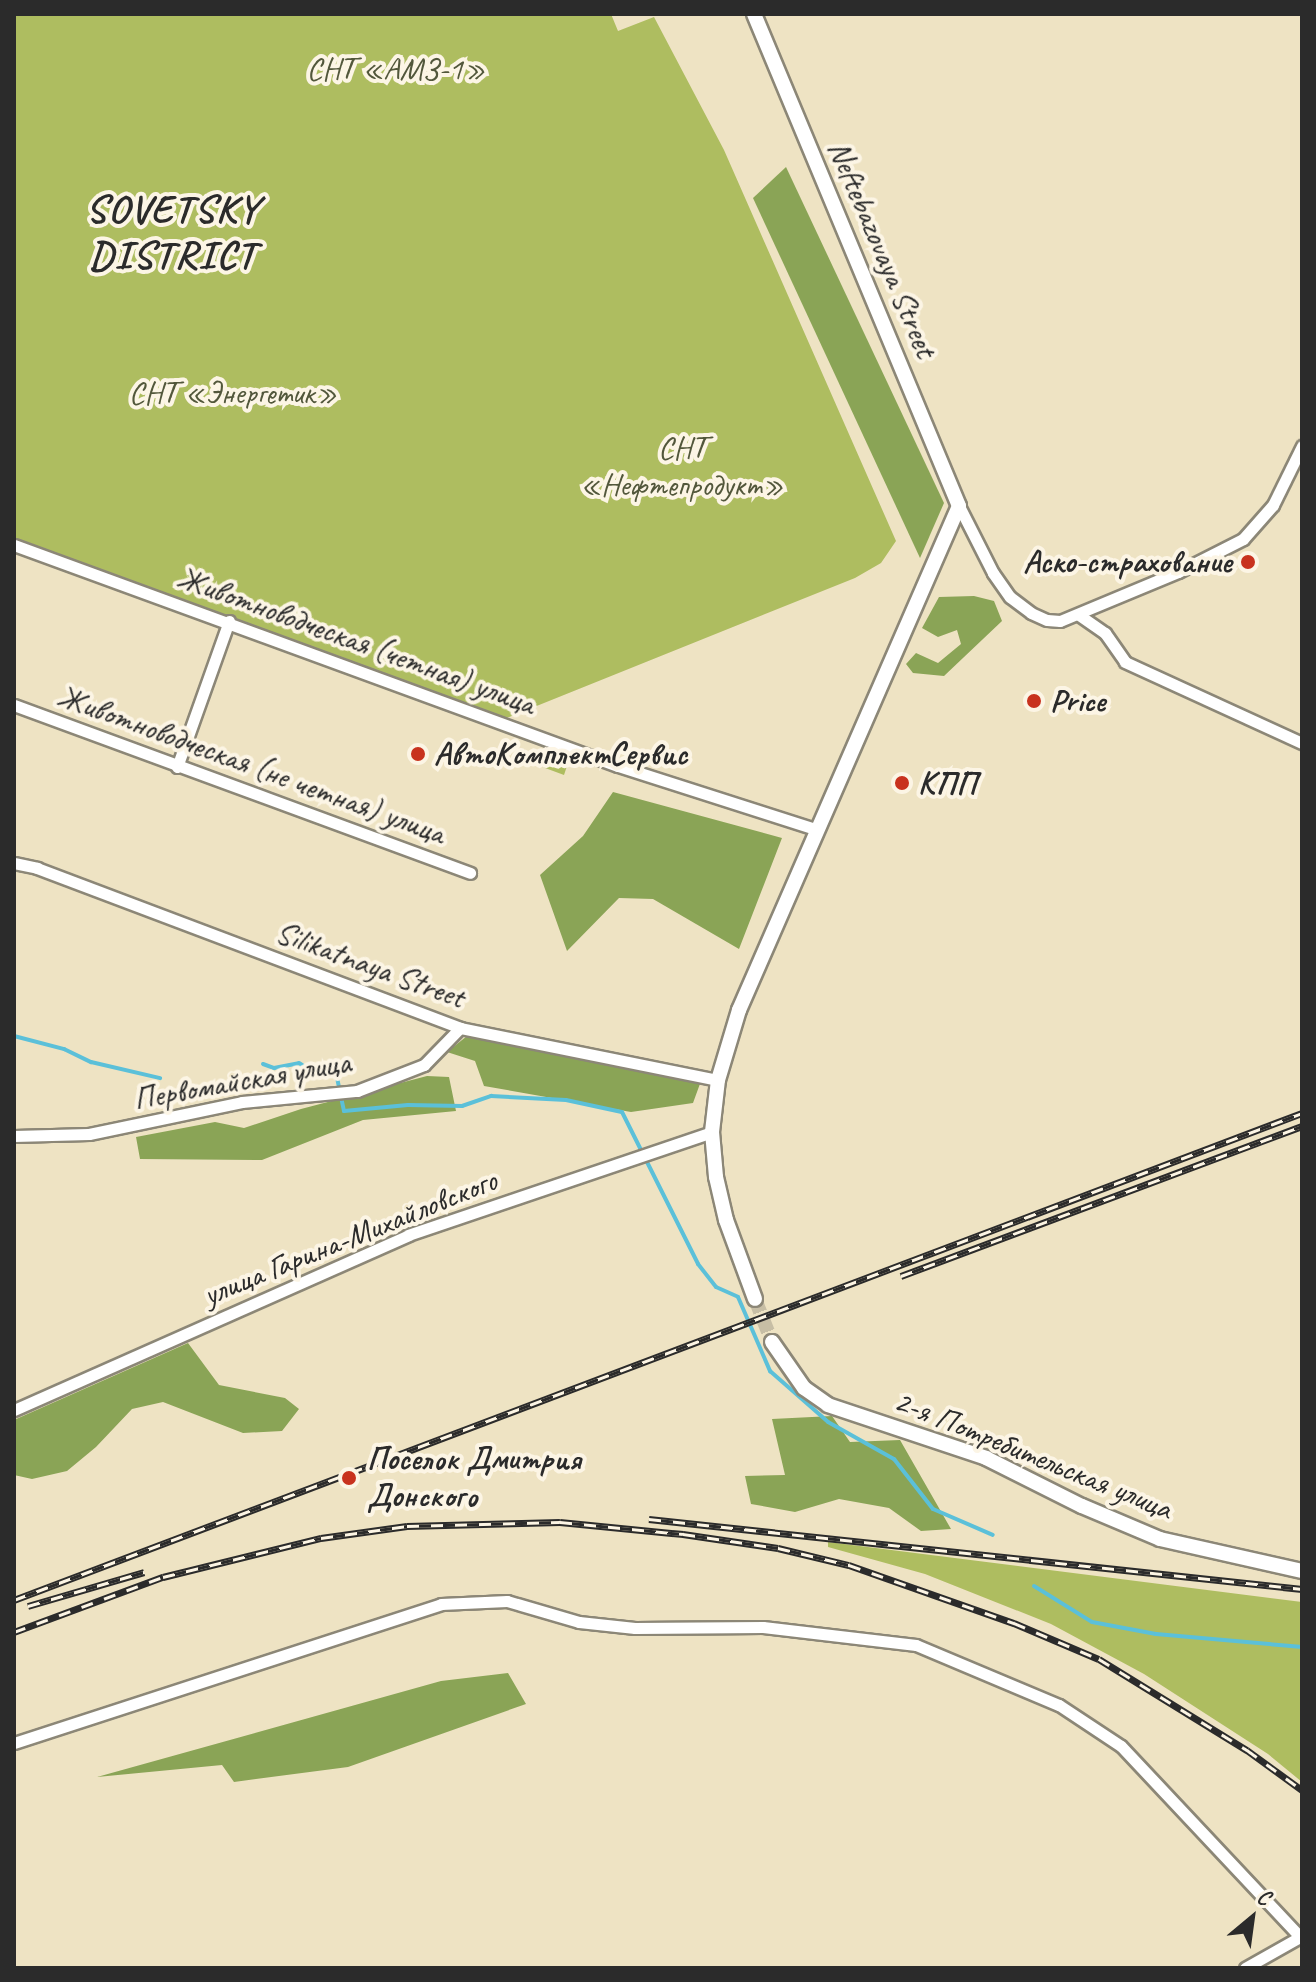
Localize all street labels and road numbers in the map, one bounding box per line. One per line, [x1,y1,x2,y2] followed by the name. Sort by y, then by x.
[819,135,945,363] street label: Neftebazovaya Street
[172,558,540,724] street label: Животноводческая (четная) улица
[52,677,450,853] street label: Животноводческая (не четная) улица
[270,913,470,1017] street label: Silikatnaya Street
[130,1043,354,1119] street label: Первомайская улица
[198,1162,502,1314] street label: улица Гарина-Михайловского
[888,1382,1178,1528] street label: 2-я Потребительская улица

